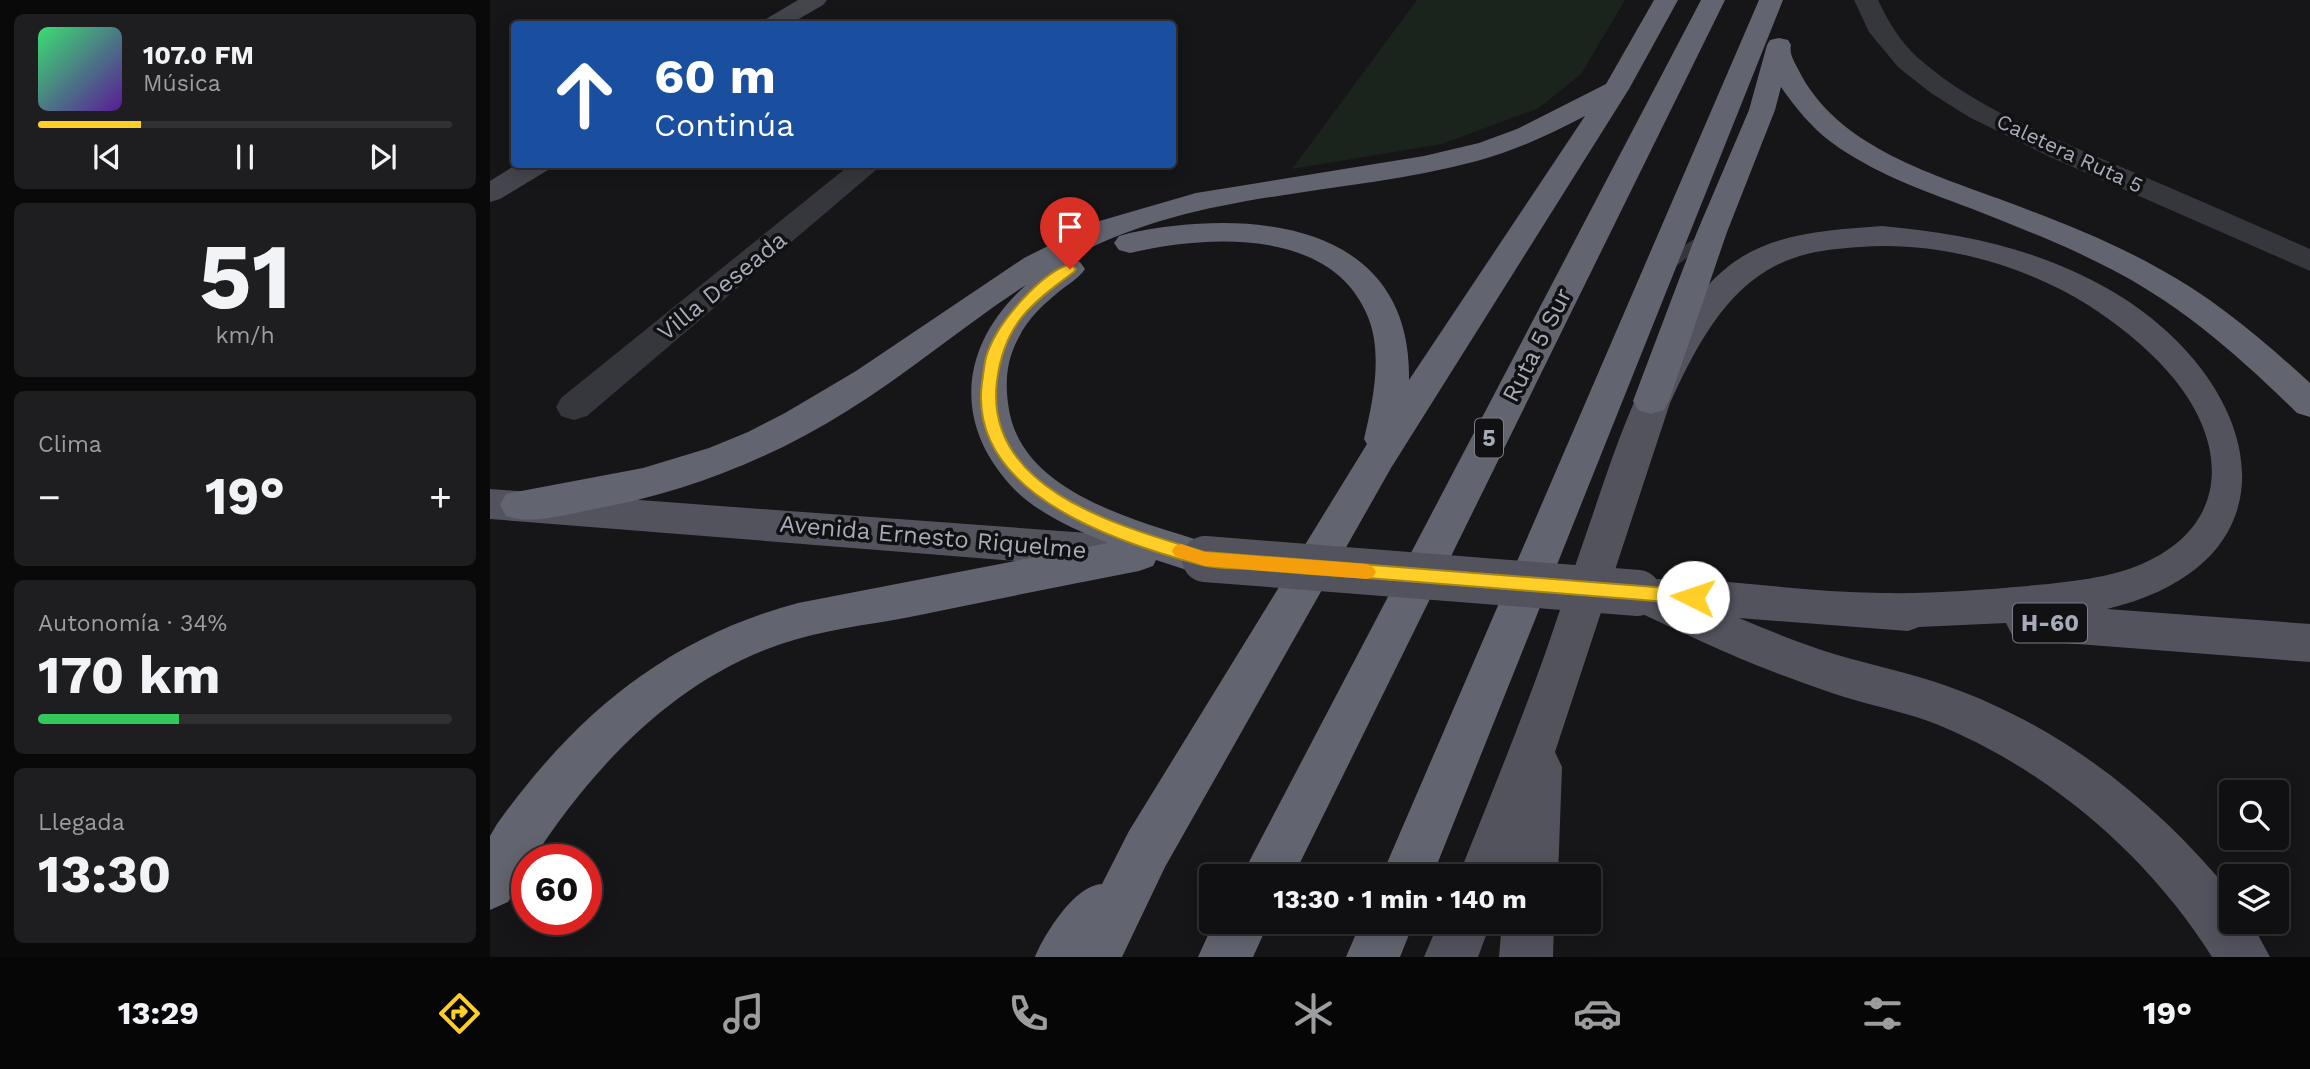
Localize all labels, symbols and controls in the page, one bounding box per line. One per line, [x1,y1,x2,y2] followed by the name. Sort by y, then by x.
[143,40,254,70] text: 107.0 FM
[654,47,776,105] text: 60 m
[539,49,630,140] icon: ahead
[143,70,221,97] text: Música
[654,106,794,144] text: Continúa
[1993,108,2147,198] street label: Caletera Ruta 5
[88,138,126,176] icon: previous
[226,138,264,176] icon: pause
[364,138,402,176] icon: next
[1040,197,1100,269] pin
[1051,208,1089,246] icon: arrive
[199,223,291,330] text: 51
[652,225,792,347] street label: Villa Deseada
[1496,283,1578,407] street label: Ruta 5 Sur
[215,322,275,349] text: km/h
[1475,418,1503,458] road number: 5
[38,431,102,458] text: Clima
[205,466,285,527] text: 19°
[38,475,61,519] text: −
[429,475,452,519] text: +
[778,510,1088,564] street label: Avenida Ernesto Riquelme
[1656,560,1730,634] position arrow
[2013,604,2087,642] road number: H-60
[38,610,227,637] text: Autonomía · 34%
[38,645,220,706] text: 170 km
[2219,780,2289,934] map controls
[2219,780,2289,850] button: search
[38,809,125,836] text: Llegada
[38,844,171,905] text: 13:30
[511,844,602,935] speed limit sign: 60
[2219,864,2289,934] button: layers
[1273,884,1527,914] text: 13:30 · 1 min · 140 m
[435,989,484,1038] icon: directions
[719,989,768,1038] icon: music
[1004,989,1053,1038] icon: phone
[1289,989,1338,1038] icon: climate
[1573,989,1622,1038] icon: car
[1858,989,1907,1038] icon: filters
[118,994,199,1032] text: 13:29
[2143,994,2192,1032] text: 19°

